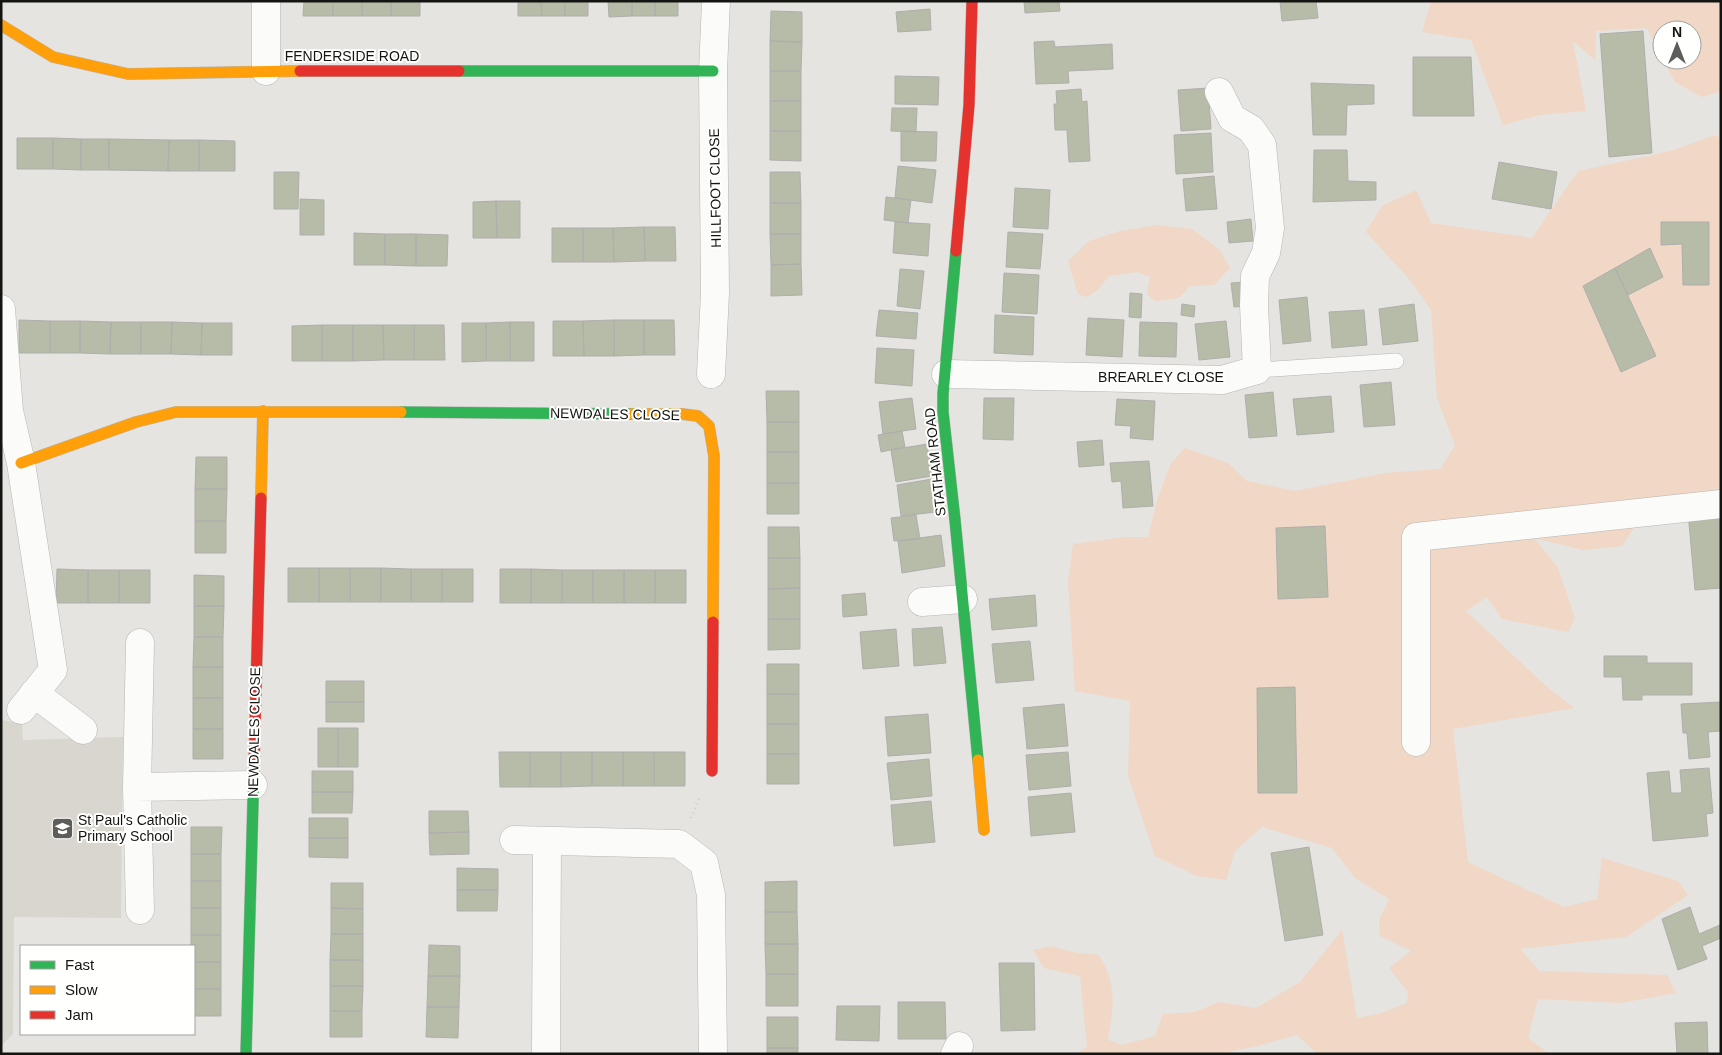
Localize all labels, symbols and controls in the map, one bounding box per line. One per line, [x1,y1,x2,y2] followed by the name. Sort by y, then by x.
[1652,20,1702,70] north arrow
[1672,24,1682,40] text: N
[285,48,419,64] street label: FENDERSIDE ROAD
[706,128,724,248] street label: HILLFOOT CLOSE
[1098,369,1224,385] street label: BREARLEY CLOSE
[550,405,680,423] street label: NEWDALES CLOSE
[921,407,949,517] street label: STATHAM ROAD
[245,667,263,797] street label: NEWDALES CLOSE
[78,812,187,844] place label: St Paul's Catholic Primary School
[50,816,74,840] school or university icon: St Paul's Catholic Primary School
[20,945,195,1035] legend
[65,956,95,973] text: Fast
[65,981,98,998] text: Slow
[65,1006,93,1023] text: Jam

